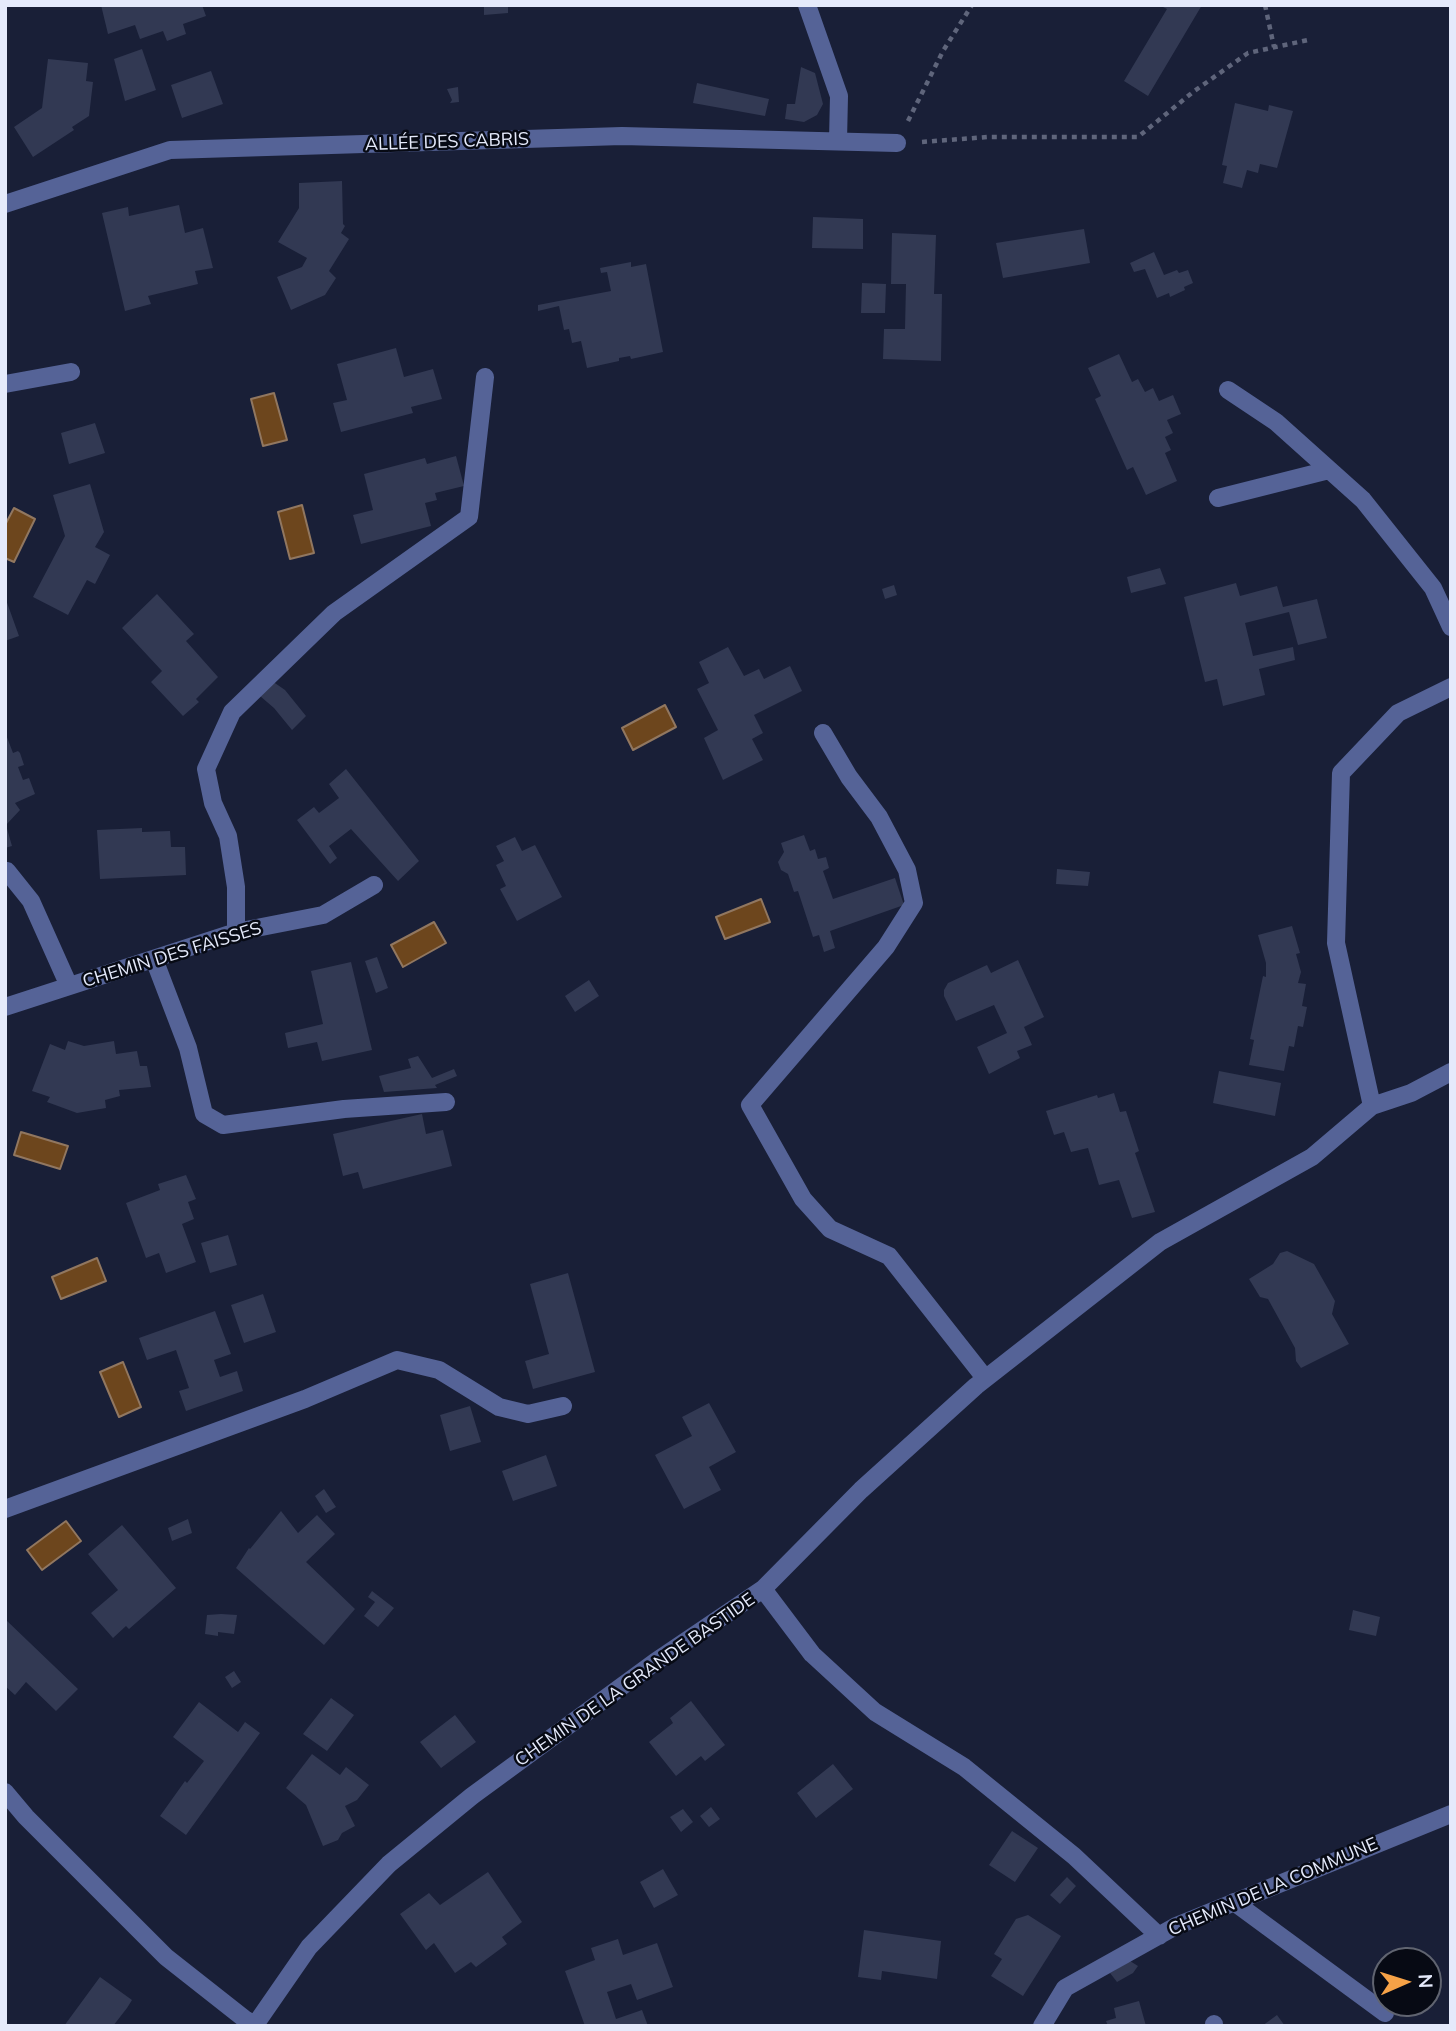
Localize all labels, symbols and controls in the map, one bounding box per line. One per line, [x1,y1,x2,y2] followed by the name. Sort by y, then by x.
[365,128,529,156] street label: ALLÉE DES CABRIS
[80,918,264,992] street label: CHEMIN DES FAISSES
[511,1589,759,1771] street label: CHEMIN DE LA GRANDE BASTIDE
[1165,1833,1381,1941] street label: CHEMIN DE LA COMMUNE
[1372,1947,1442,2017] north arrow
[1414,1973,1438,1989] text: N

